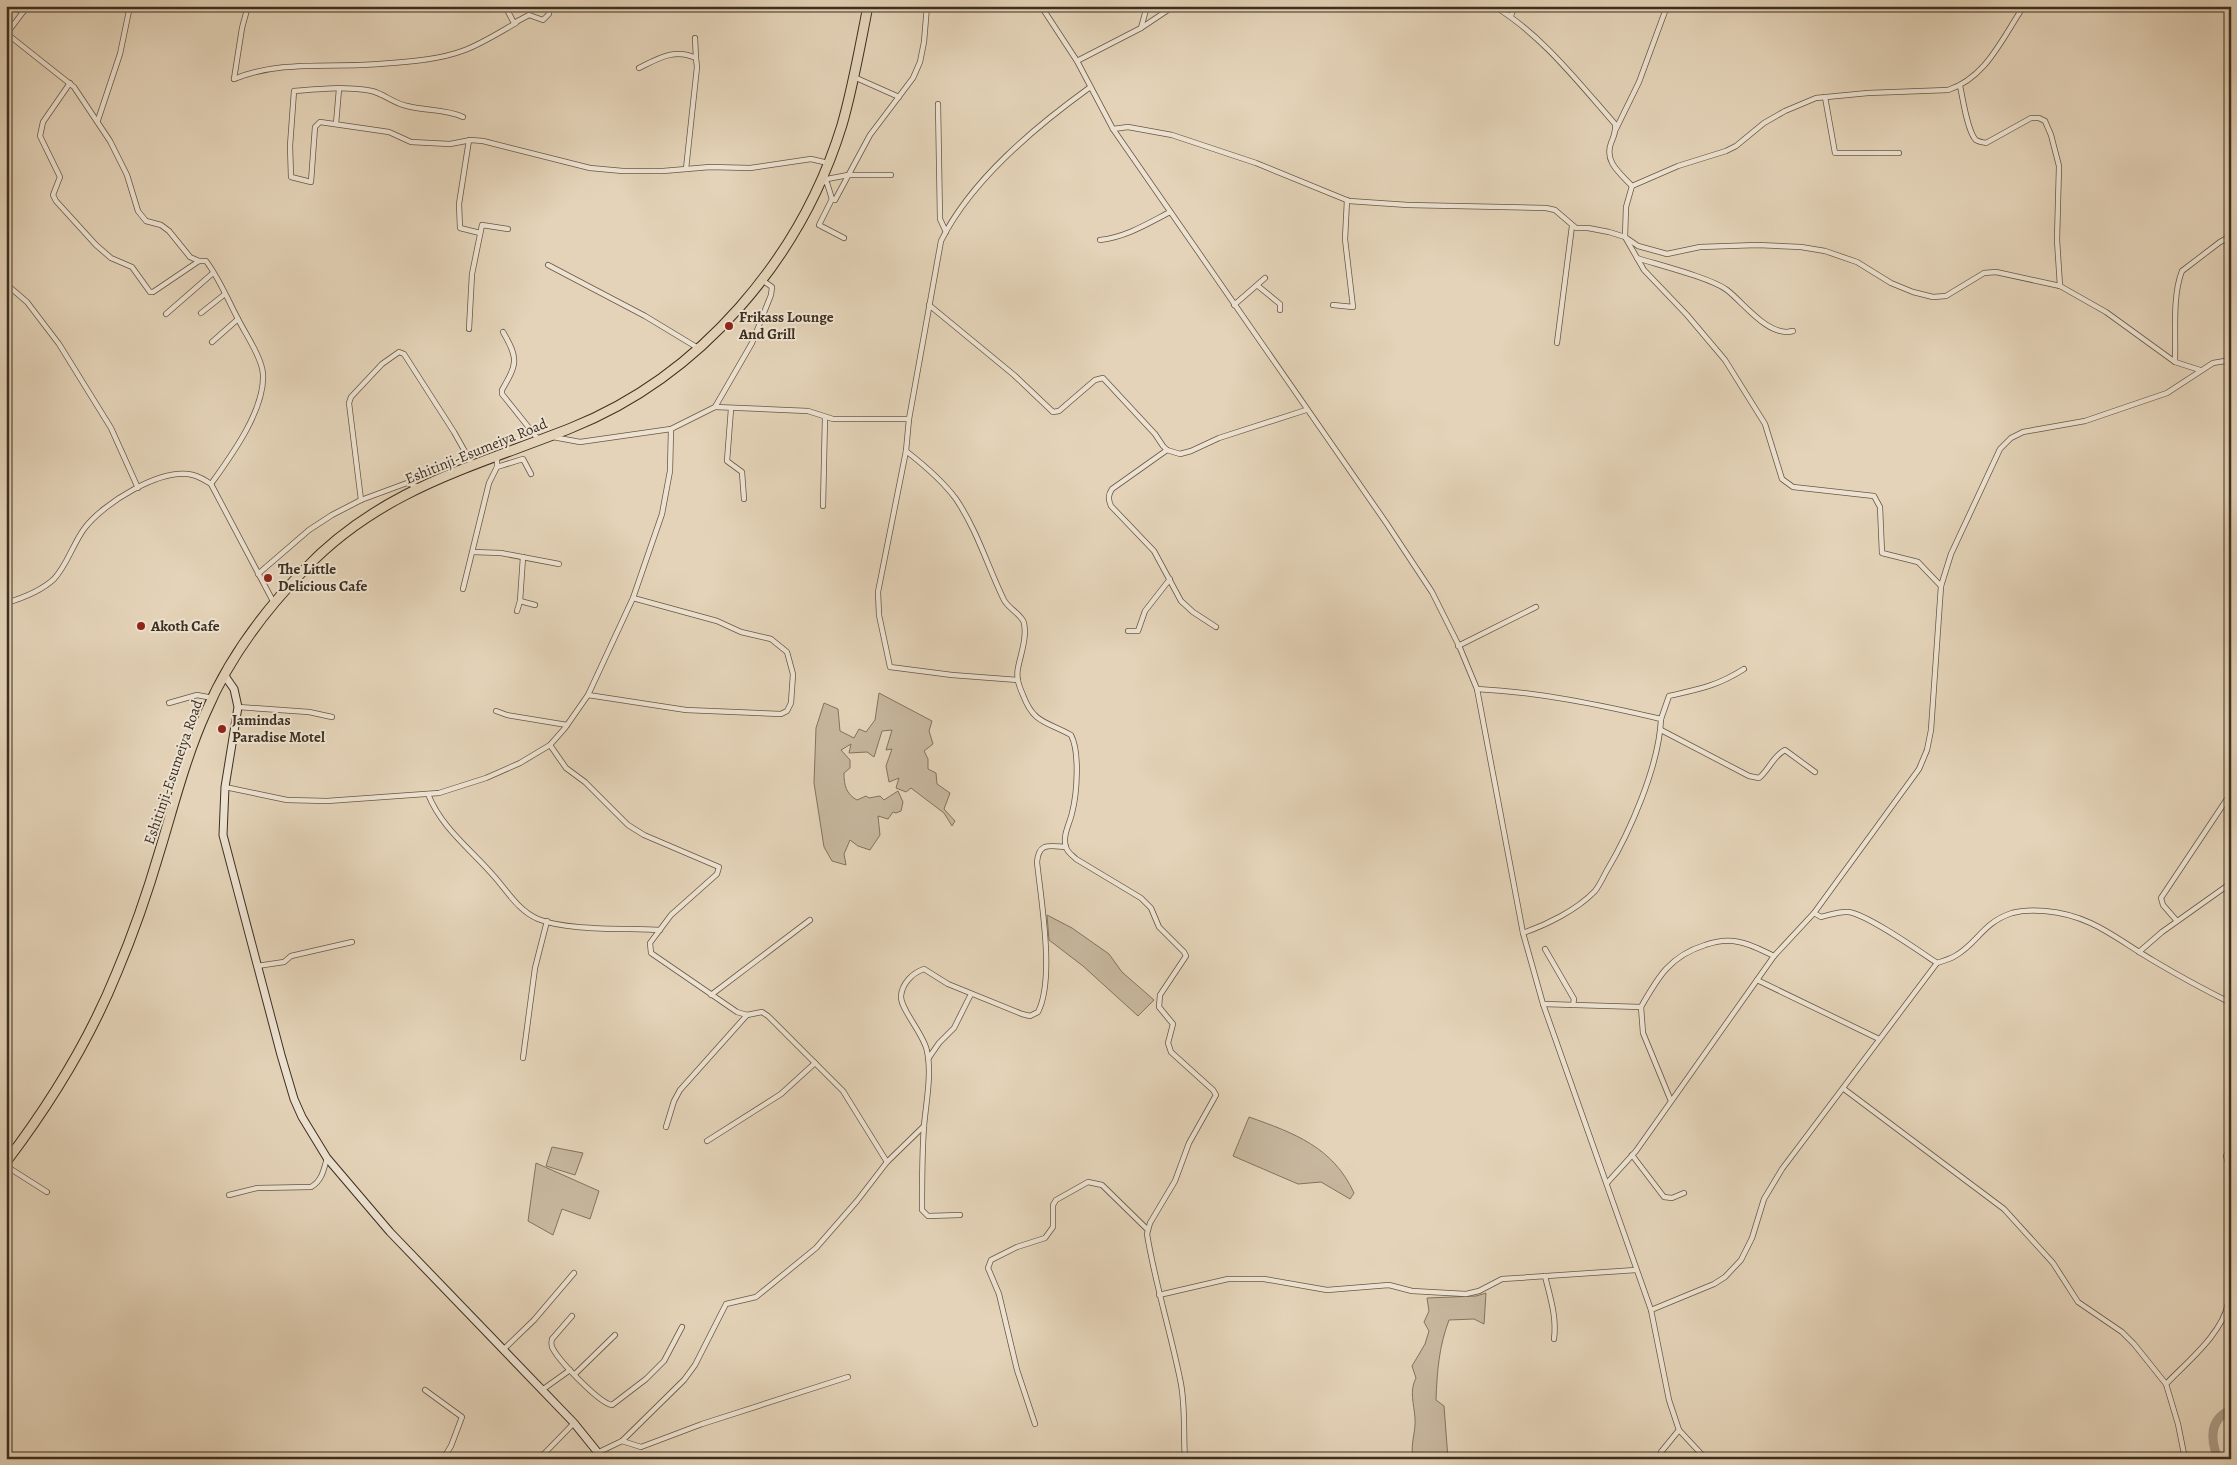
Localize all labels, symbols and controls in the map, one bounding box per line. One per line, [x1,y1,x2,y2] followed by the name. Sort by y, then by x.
[738,307,834,344] place label: Frikass Lounge And Grill
[723,320,735,332] marker: Frikass Lounge And Grill
[402,413,551,489] street label: Eshitinji-Esumeiya Road
[278,559,367,596] place label: The Little Delicious Cafe
[262,572,274,584] marker: The Little Delicious Cafe
[150,616,220,636] place label: Akoth Cafe
[135,620,147,632] marker: Akoth Cafe
[139,696,207,847] street label: Eshitinji-Esumeiya Road
[232,710,325,747] place label: Jamindas Paradise Motel
[216,723,228,735] marker: Jamindas Paradise Motel

